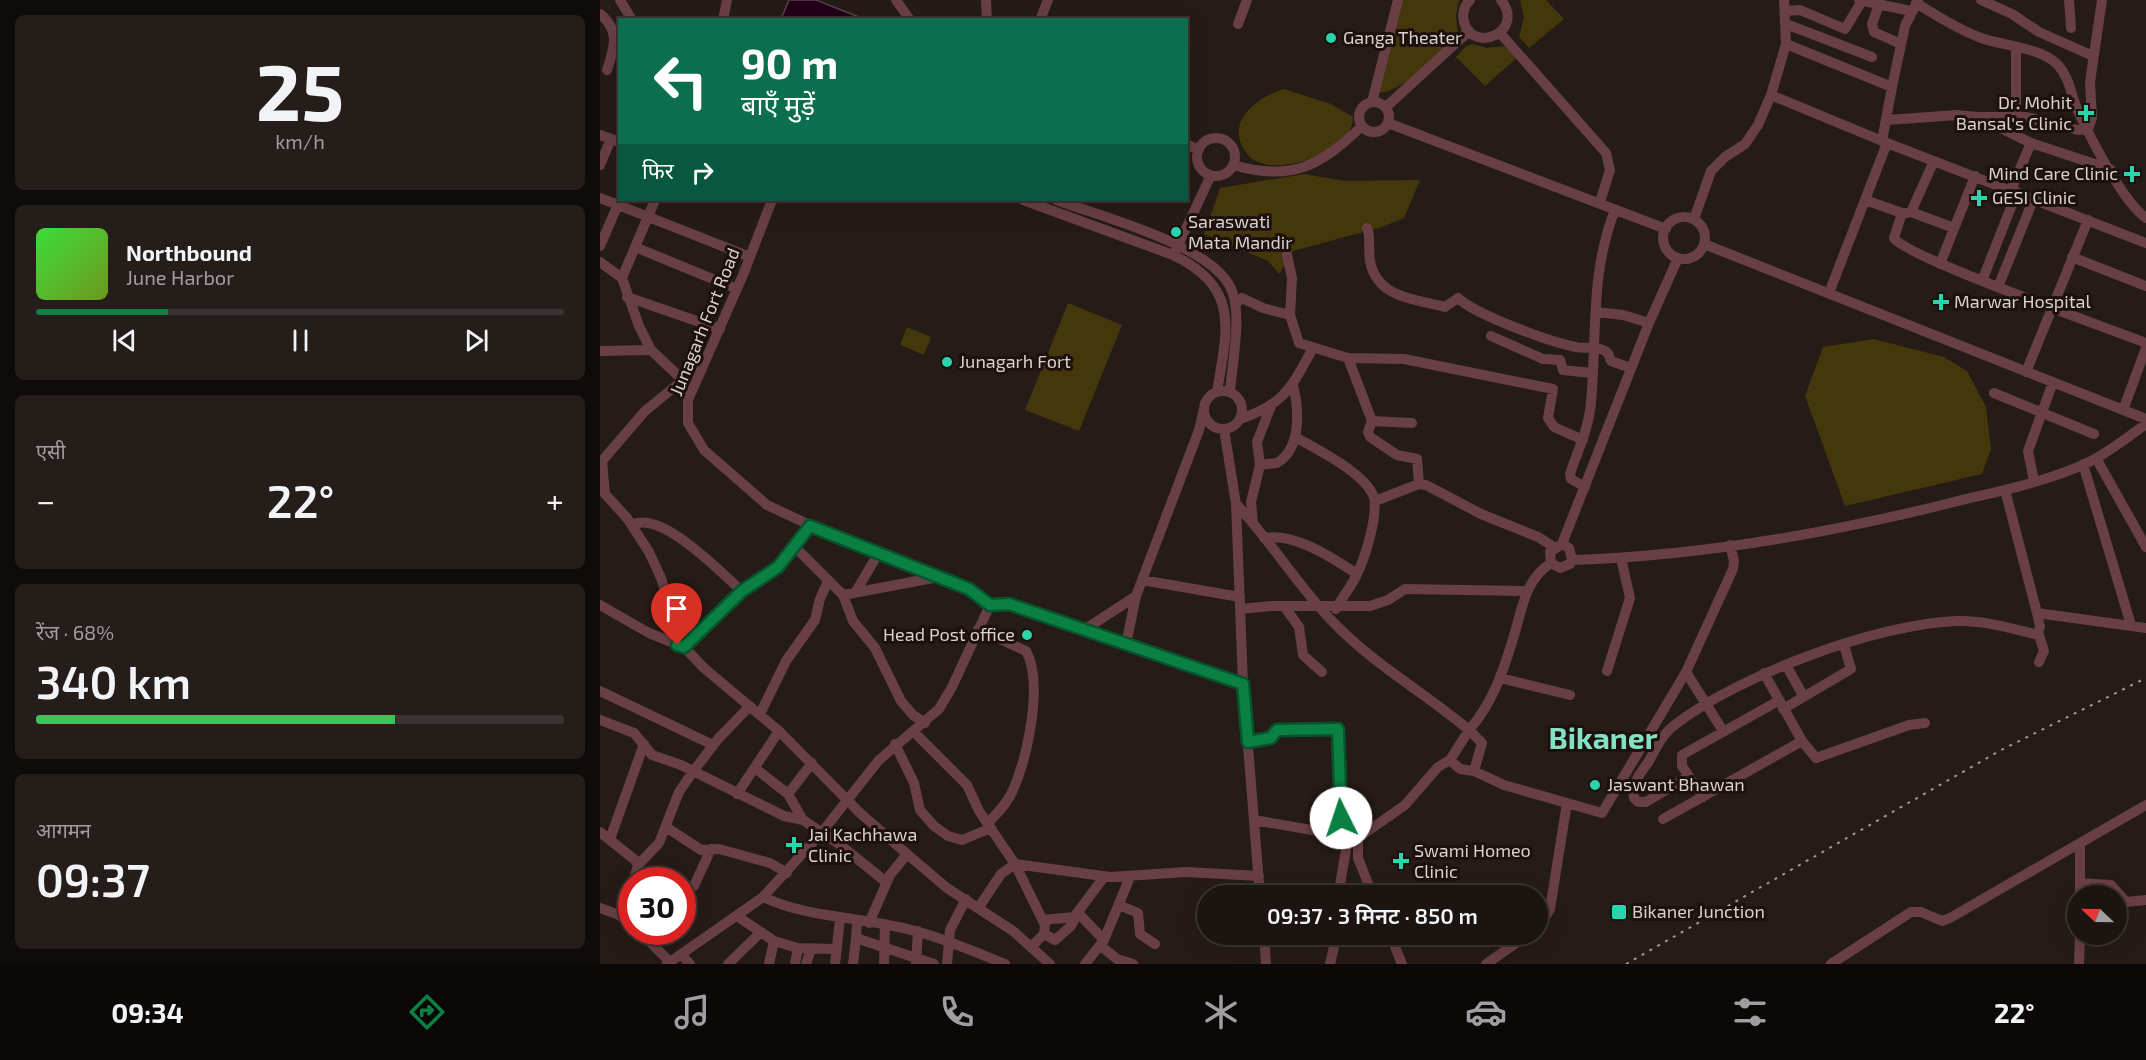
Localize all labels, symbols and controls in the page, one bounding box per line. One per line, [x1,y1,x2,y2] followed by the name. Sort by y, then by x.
[1343,26,1462,48] place label: Ganga Theater
[1324,31,1338,45] marker: Ganga Theater
[741,37,838,87] text: 90 m
[642,42,720,120] icon: left
[256,43,344,137] text: 25
[741,88,815,120] text: बाएँ मुड़ें
[1956,91,2072,134] place label: Dr. Mohit Bansal's Clinic
[2077,104,2095,122] marker: Dr. Mohit Bansal's Clinic
[275,129,325,153] text: km/h
[686,156,719,189] icon: right
[642,157,674,183] text: फिर
[1988,162,2118,184] place label: Mind Care Clinic
[2123,165,2141,183] marker: Mind Care Clinic
[1992,186,2076,208] place label: GESI Clinic
[1970,189,1988,207] marker: GESI Clinic
[1188,210,1293,253] place label: Saraswati Mata Mandir
[1169,225,1183,239] marker: Saraswati Mata Mandir
[126,239,252,265] text: Northbound
[664,245,744,399] street label: Junagarh Fort Road
[126,265,234,289] text: June Harbor
[1954,290,2091,312] place label: Marwar Hospital
[1932,293,1950,311] marker: Marwar Hospital
[108,324,141,357] icon: previous
[284,324,317,357] icon: pause
[460,324,493,357] icon: next
[959,350,1071,372] place label: Junagarh Fort
[940,355,954,369] marker: Junagarh Fort
[36,439,66,463] text: एसी
[267,473,334,527] text: 22°
[36,480,55,520] text: −
[546,480,564,520] text: +
[651,583,702,645] pin
[660,592,693,625] icon: arrive
[36,620,114,644] text: रेंज · 68%
[883,623,1015,645] place label: Head Post office
[1020,628,1034,642] marker: Head Post office
[36,654,191,708] text: 340 km
[1548,719,1658,755] district label: Bikaner
[1607,773,1745,795] place label: Jaswant Bhawan
[1588,778,1602,792] marker: Jaswant Bhawan
[1309,786,1373,850] position arrow
[36,818,91,842] text: आगमन
[808,823,917,866] place label: Jai Kachhawa Clinic
[785,836,803,854] marker: Jai Kachhawa Clinic
[1414,839,1531,882] place label: Swami Homeo Clinic
[36,852,150,906] text: 09:37
[1392,852,1410,870] marker: Swami Homeo Clinic
[618,867,696,945] speed limit sign: 30
[2067,885,2127,945] north arrow
[2067,885,2127,945] map controls
[1632,900,1765,922] place label: Bikaner Junction
[1267,902,1478,928] text: 09:37 · 3 मिनट · 850 m
[1610,903,1628,921] marker: Bikaner Junction
[406,991,448,1033] icon: directions
[671,991,713,1033] icon: music
[936,991,978,1033] icon: phone
[1200,991,1242,1033] icon: climate
[1465,991,1507,1033] icon: car
[1729,991,1771,1033] icon: filters
[111,996,184,1028] text: 09:34
[1994,996,2035,1028] text: 22°

